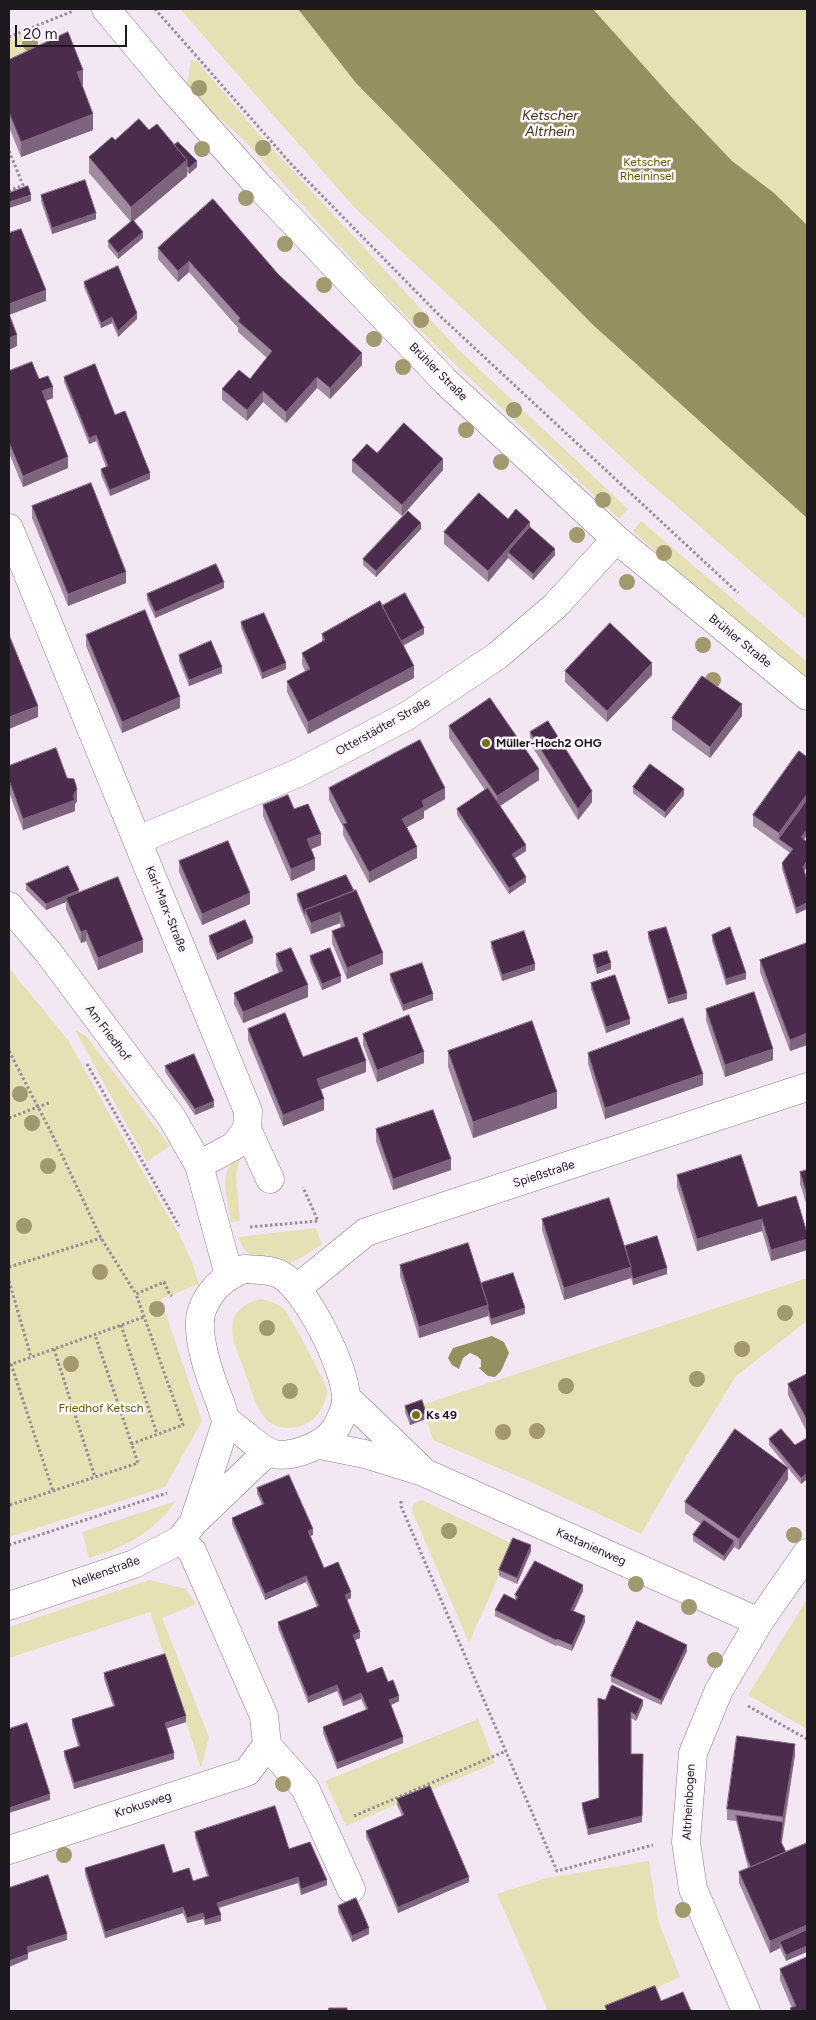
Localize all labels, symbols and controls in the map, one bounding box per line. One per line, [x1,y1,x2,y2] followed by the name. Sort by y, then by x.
[18,15,130,47] scale bar
[23,25,57,43] text: 20 m
[522,108,578,140] water label: Ketscher Altrhein
[620,155,674,183] park label: Ketscher Rheininsel
[406,340,470,404] street label: Brühler Straße
[706,611,774,671] street label: Brühler Straße
[333,695,433,759] street label: Otterstädter Straße
[496,736,602,750] place label: Müller-Hoch2 OHG
[480,737,492,749] marker: Müller-Hoch2 OHG
[142,864,190,954] street label: Karl-Marx-Straße
[82,1002,134,1064] street label: Am Friedhof
[511,1157,577,1191] street label: Spießstraße
[59,1401,143,1415] park label: Friedhof Ketsch
[426,1408,457,1422] place label: Ks 49
[410,1409,422,1421] marker: Ks 49
[554,1525,628,1569] street label: Kastanienweg
[70,1553,142,1591] street label: Nelkenstraße
[680,1763,698,1841] street label: Altrheinbogen
[113,1789,173,1821] street label: Krokusweg

